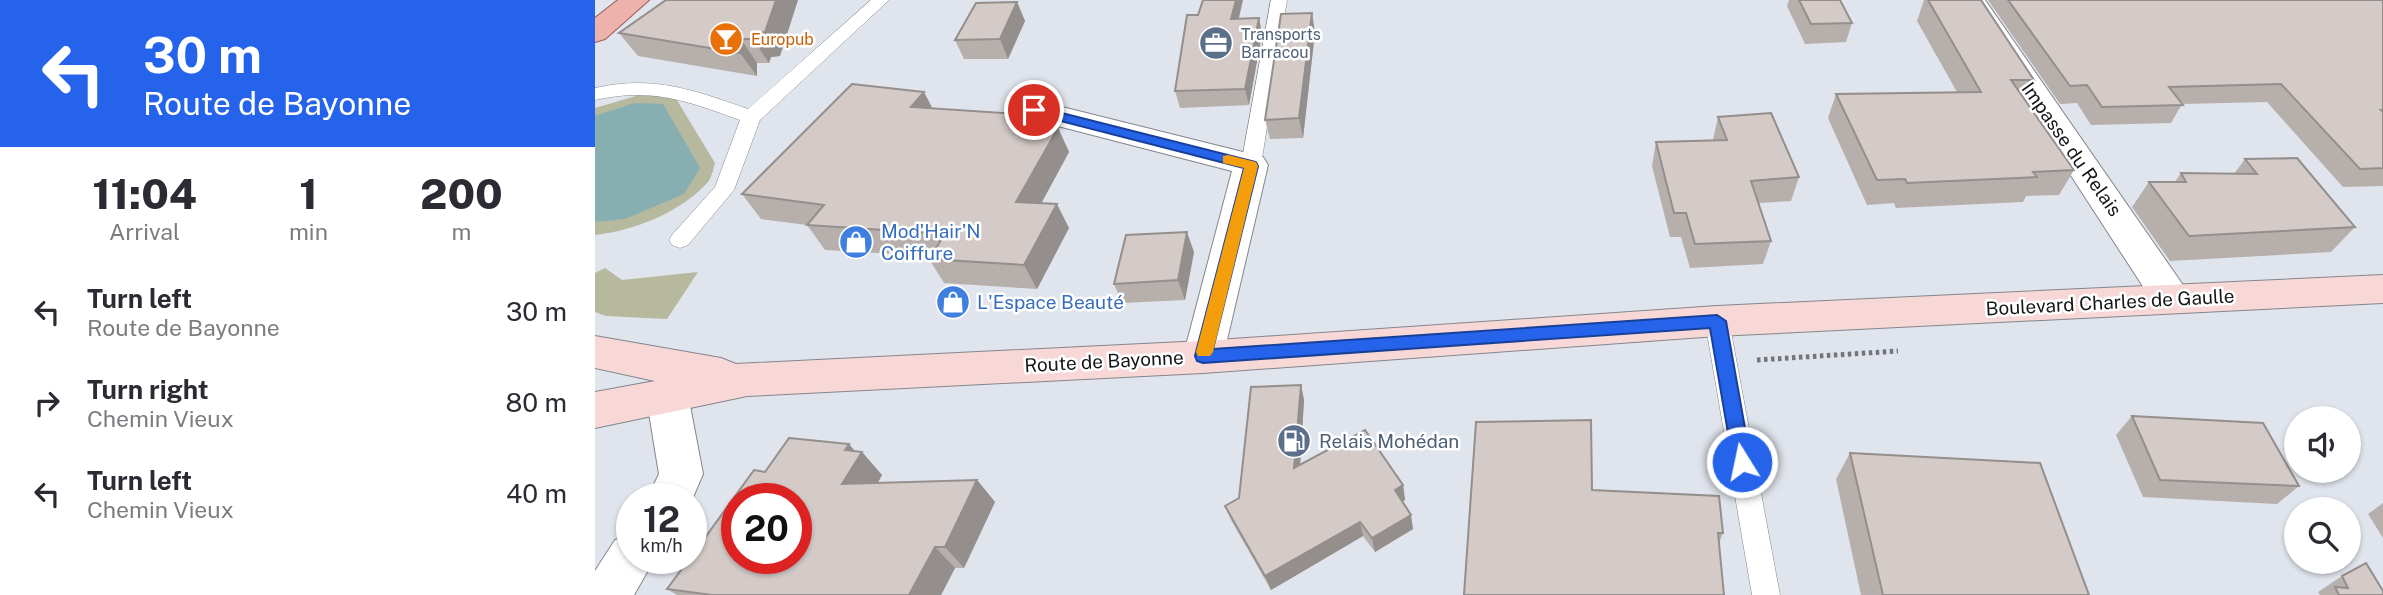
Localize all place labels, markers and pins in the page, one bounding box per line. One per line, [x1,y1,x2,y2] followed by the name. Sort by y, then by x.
[707,20,745,58] bar icon: Europub
[1197,24,1235,62] office icon: Transports Barracou
[1241,25,1321,62] place label: Transports Barracou
[751,30,814,49] place label: Europub
[1004,80,1064,140] pin
[881,220,981,264] place label: Mod'Hair'N Coiffure
[837,223,875,261] shop icon: Mod'Hair'N Coiffure
[934,283,972,321] shop icon: L'Espace Beauté
[977,291,1124,313] place label: L'Espace Beauté
[1275,422,1313,460] fuel station icon: Relais Mohédan
[1319,430,1459,452] place label: Relais Mohédan

